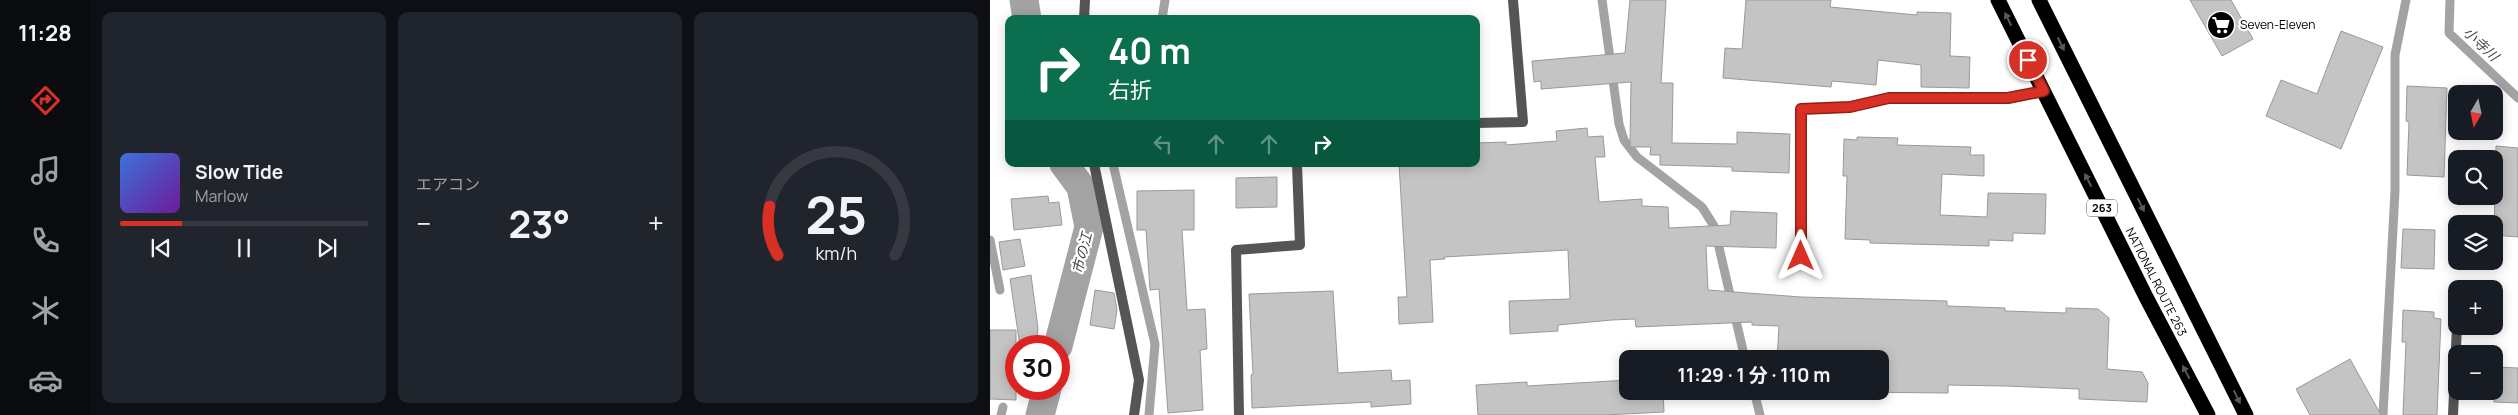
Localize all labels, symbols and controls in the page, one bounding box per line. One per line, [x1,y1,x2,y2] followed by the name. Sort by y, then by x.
[2206,10,2236,40] supermarket icon: Seven-Eleven
[2004,12,2012,26] one-way arrow
[2240,16,2315,33] place label: Seven-Eleven
[18,18,72,48] text: 11:28
[2460,22,2505,66] water label: 小寺川
[1108,27,1191,75] text: 40 m
[1025,35,1090,100] icon: right
[2057,36,2065,51] one-way arrow
[2007,39,2049,81] pin
[2014,46,2042,74] icon: arrive
[1108,75,1152,105] text: 右折
[28,83,63,118] icon: directions
[2448,85,2502,140] north arrow
[2448,85,2503,400] map controls
[1149,130,1177,158] icon: left
[1202,130,1230,158] icon: ahead
[1255,130,1283,158] icon: ahead
[1308,130,1336,158] icon: right
[2448,150,2503,205] button: search
[28,153,63,188] icon: music
[195,159,283,185] text: Slow Tide
[416,173,480,195] text: エアコン
[2084,173,2092,187] one-way arrow
[805,179,867,250] text: 25
[195,185,248,207] text: Marlow
[509,197,570,249] text: 23°
[2137,198,2145,212] one-way arrow
[2087,200,2117,217] road number: 263
[416,204,431,242] text: −
[648,204,664,242] text: +
[2448,215,2503,270] button: layers
[28,223,63,258] icon: phone
[2122,225,2191,339] street label: NATIONAL ROUTE 263
[1067,228,1096,276] water label: 市の江
[1774,229,1826,281] position arrow
[147,234,175,262] icon: previous
[230,234,258,262] icon: pause
[313,234,341,262] icon: next
[815,241,857,265] text: km/h
[2448,280,2503,335] button: +
[28,293,63,328] icon: climate
[1005,335,1070,400] speed limit sign: 30
[2448,345,2503,400] button: −
[1678,362,1830,388] text: 11:29 · 1 分 · 110 m
[28,363,63,398] icon: car
[2182,365,2190,379] one-way arrow
[2233,390,2241,404] one-way arrow

